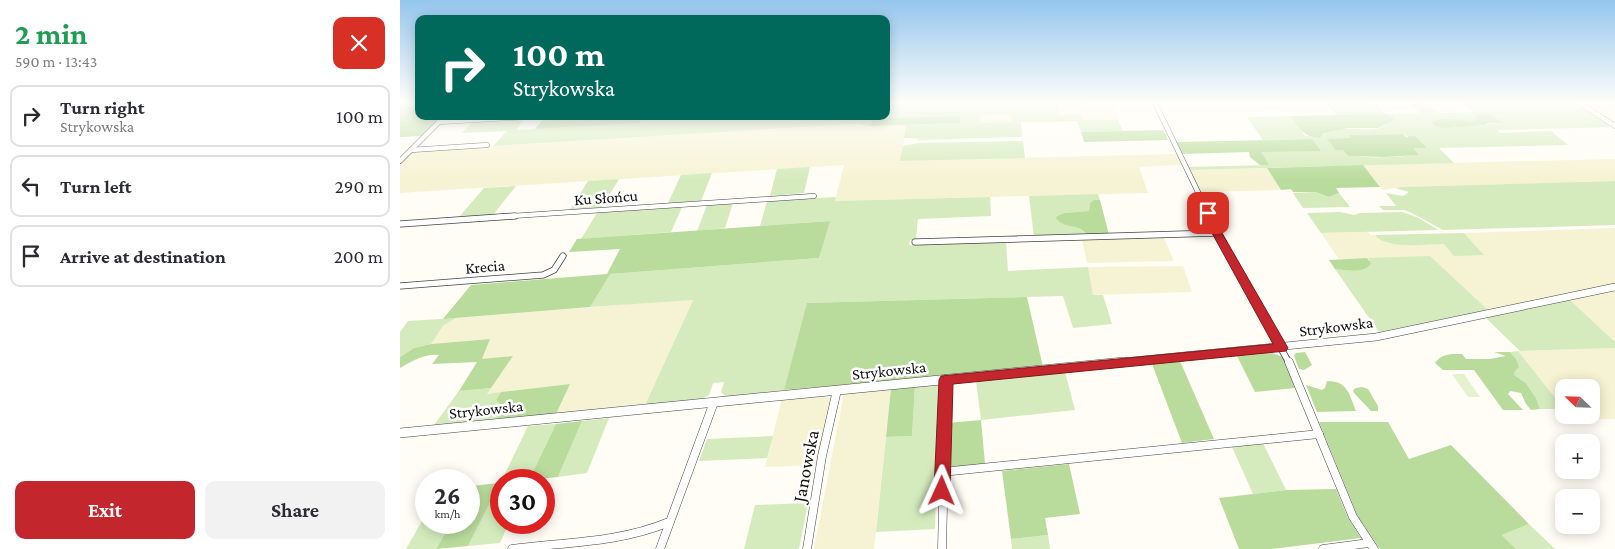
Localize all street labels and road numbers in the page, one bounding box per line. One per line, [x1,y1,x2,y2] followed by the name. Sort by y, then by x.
[574,187,639,208] street label: Ku Słońcu
[464,256,506,277] street label: Krecia
[1298,313,1375,340] street label: Strykowska
[851,358,928,384] street label: Strykowska
[448,397,525,423] street label: Strykowska
[788,428,823,506] street label: Janowska

